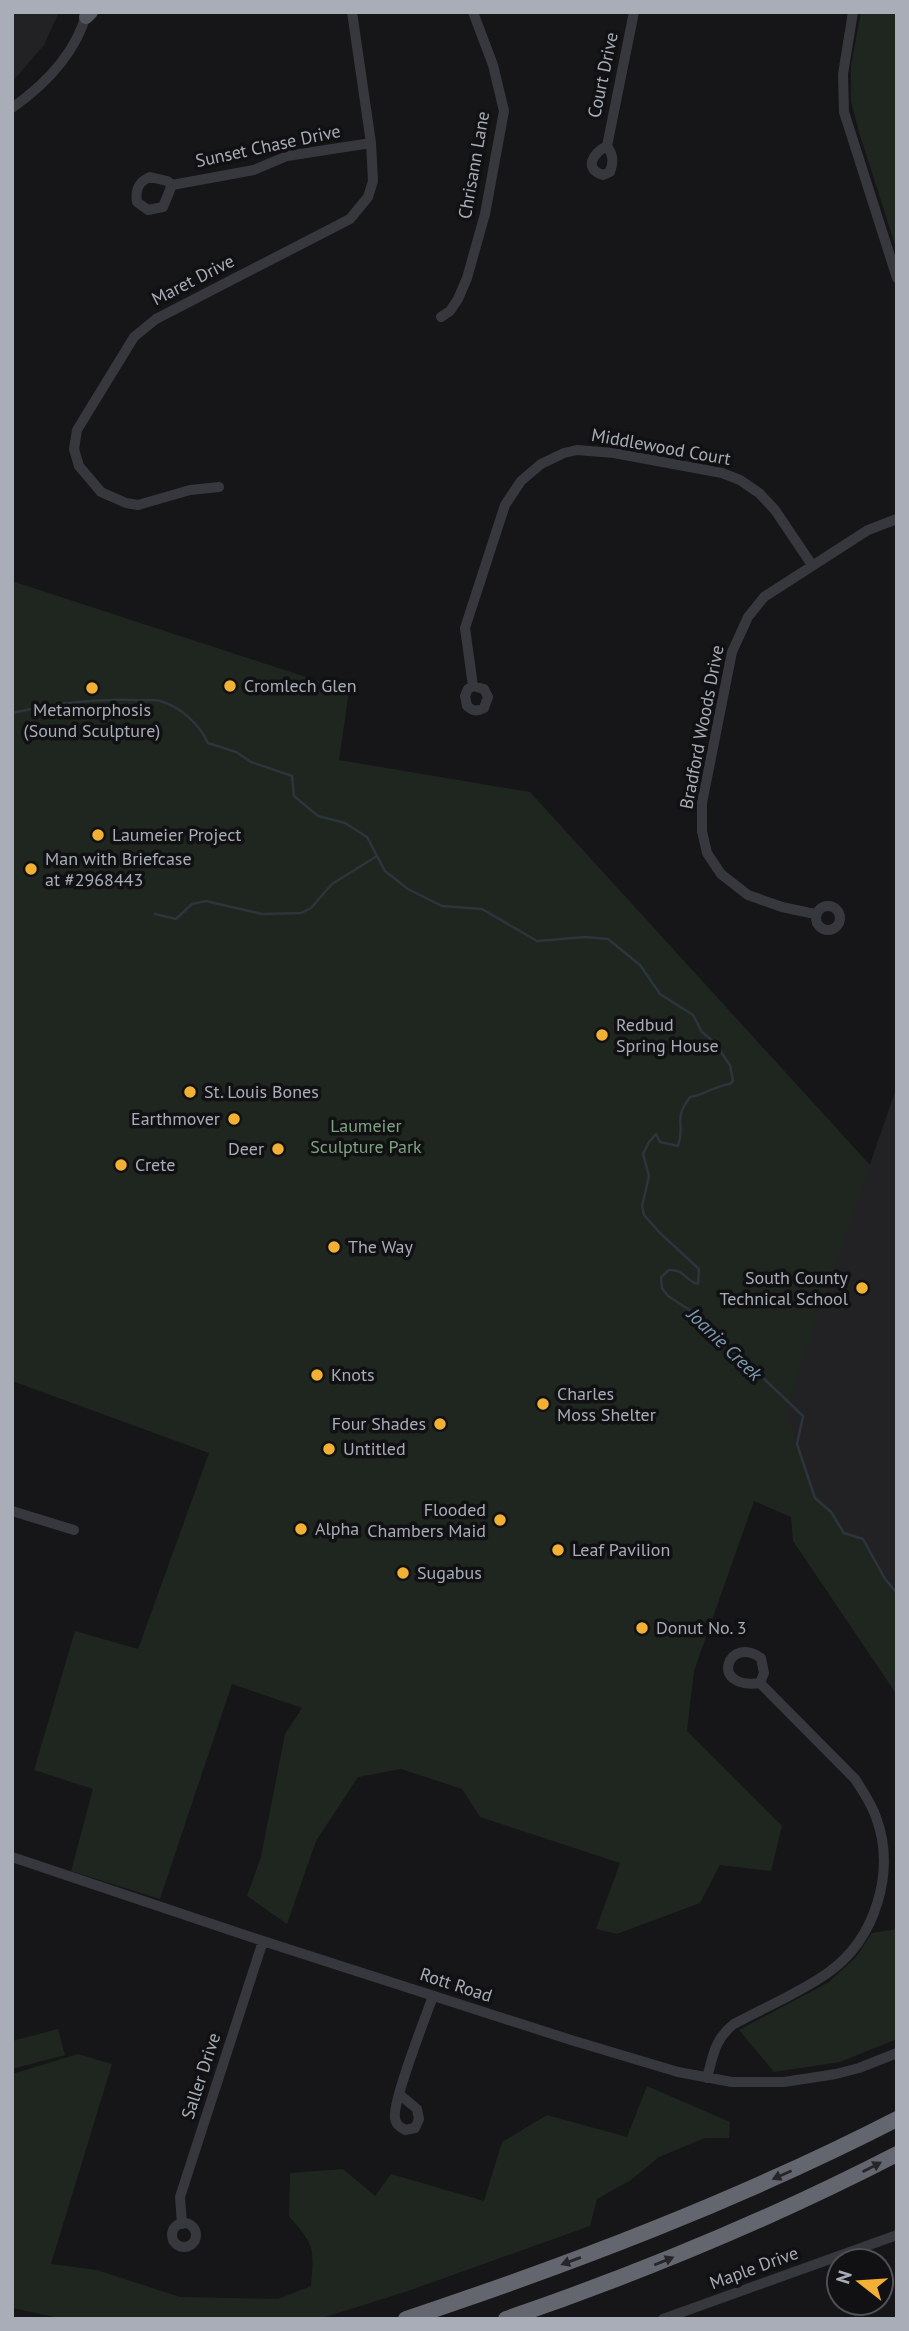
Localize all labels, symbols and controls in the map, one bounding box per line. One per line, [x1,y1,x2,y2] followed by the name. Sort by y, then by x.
[582,30,623,120] street label: Court Drive
[453,109,494,221] street label: Chrisann Lane
[193,119,343,172] street label: Sunset Chase Drive
[148,249,238,310] street label: Maret Drive
[590,423,733,470] street label: Middlewood Court
[674,643,729,811] street label: Bradford Woods Drive
[244,674,357,697] place label: Cromlech Glen
[222,678,238,694] marker: Cromlech Glen
[84,680,100,696] marker: Metamorphosis (Sound Sculpture)
[24,698,160,742] place label: Metamorphosis (Sound Sculpture)
[112,823,241,846] place label: Laumeier Project
[90,827,106,843] marker: Laumeier Project
[45,847,192,891] place label: Man with Briefcase at #2968443
[23,861,39,877] marker: Man with Briefcase at #2968443
[616,1013,719,1057] place label: Redbud Spring House
[594,1027,610,1043] marker: Redbud Spring House
[204,1080,319,1103] place label: St. Louis Bones
[182,1084,198,1100] marker: St. Louis Bones
[131,1107,220,1130] place label: Earthmover
[226,1111,242,1127] marker: Earthmover
[310,1114,422,1158] park label: Laumeier Sculpture Park
[228,1137,264,1160] place label: Deer
[270,1141,286,1157] marker: Deer
[135,1153,175,1176] place label: Crete
[113,1157,129,1173] marker: Crete
[348,1235,414,1258] place label: The Way
[326,1239,342,1255] marker: The Way
[720,1266,849,1310] place label: South County Technical School
[854,1280,870,1296] marker: South County Technical School
[681,1301,768,1387] water label: Joanie Creek
[331,1363,375,1386] place label: Knots
[309,1367,325,1383] marker: Knots
[557,1382,656,1426] place label: Charles Moss Shelter
[535,1396,551,1412] marker: Charles Moss Shelter
[332,1412,426,1435] place label: Four Shades
[432,1416,448,1432] marker: Four Shades
[343,1437,406,1460] place label: Untitled
[321,1441,337,1457] marker: Untitled
[367,1498,486,1542] place label: Flooded Chambers Maid
[492,1512,508,1528] marker: Flooded Chambers Maid
[315,1517,359,1540] place label: Alpha
[293,1521,309,1537] marker: Alpha
[572,1538,670,1561] place label: Leaf Pavilion
[550,1542,566,1558] marker: Leaf Pavilion
[417,1561,482,1584] place label: Sugabus
[395,1565,411,1581] marker: Sugabus
[656,1616,747,1639] place label: Donut No. 3
[634,1620,650,1636] marker: Donut No. 3
[417,1962,495,2007] street label: Rott Road
[176,2030,225,2122] street label: Saller Drive
[862,2161,882,2173] one-way arrow
[771,2170,792,2181] one-way arrow
[706,2241,801,2294] street label: Maple Drive
[825,2247,895,2317] north arrow
[654,2255,675,2266] one-way arrow
[561,2256,582,2267] one-way arrow
[830,2268,857,2287] text: N

